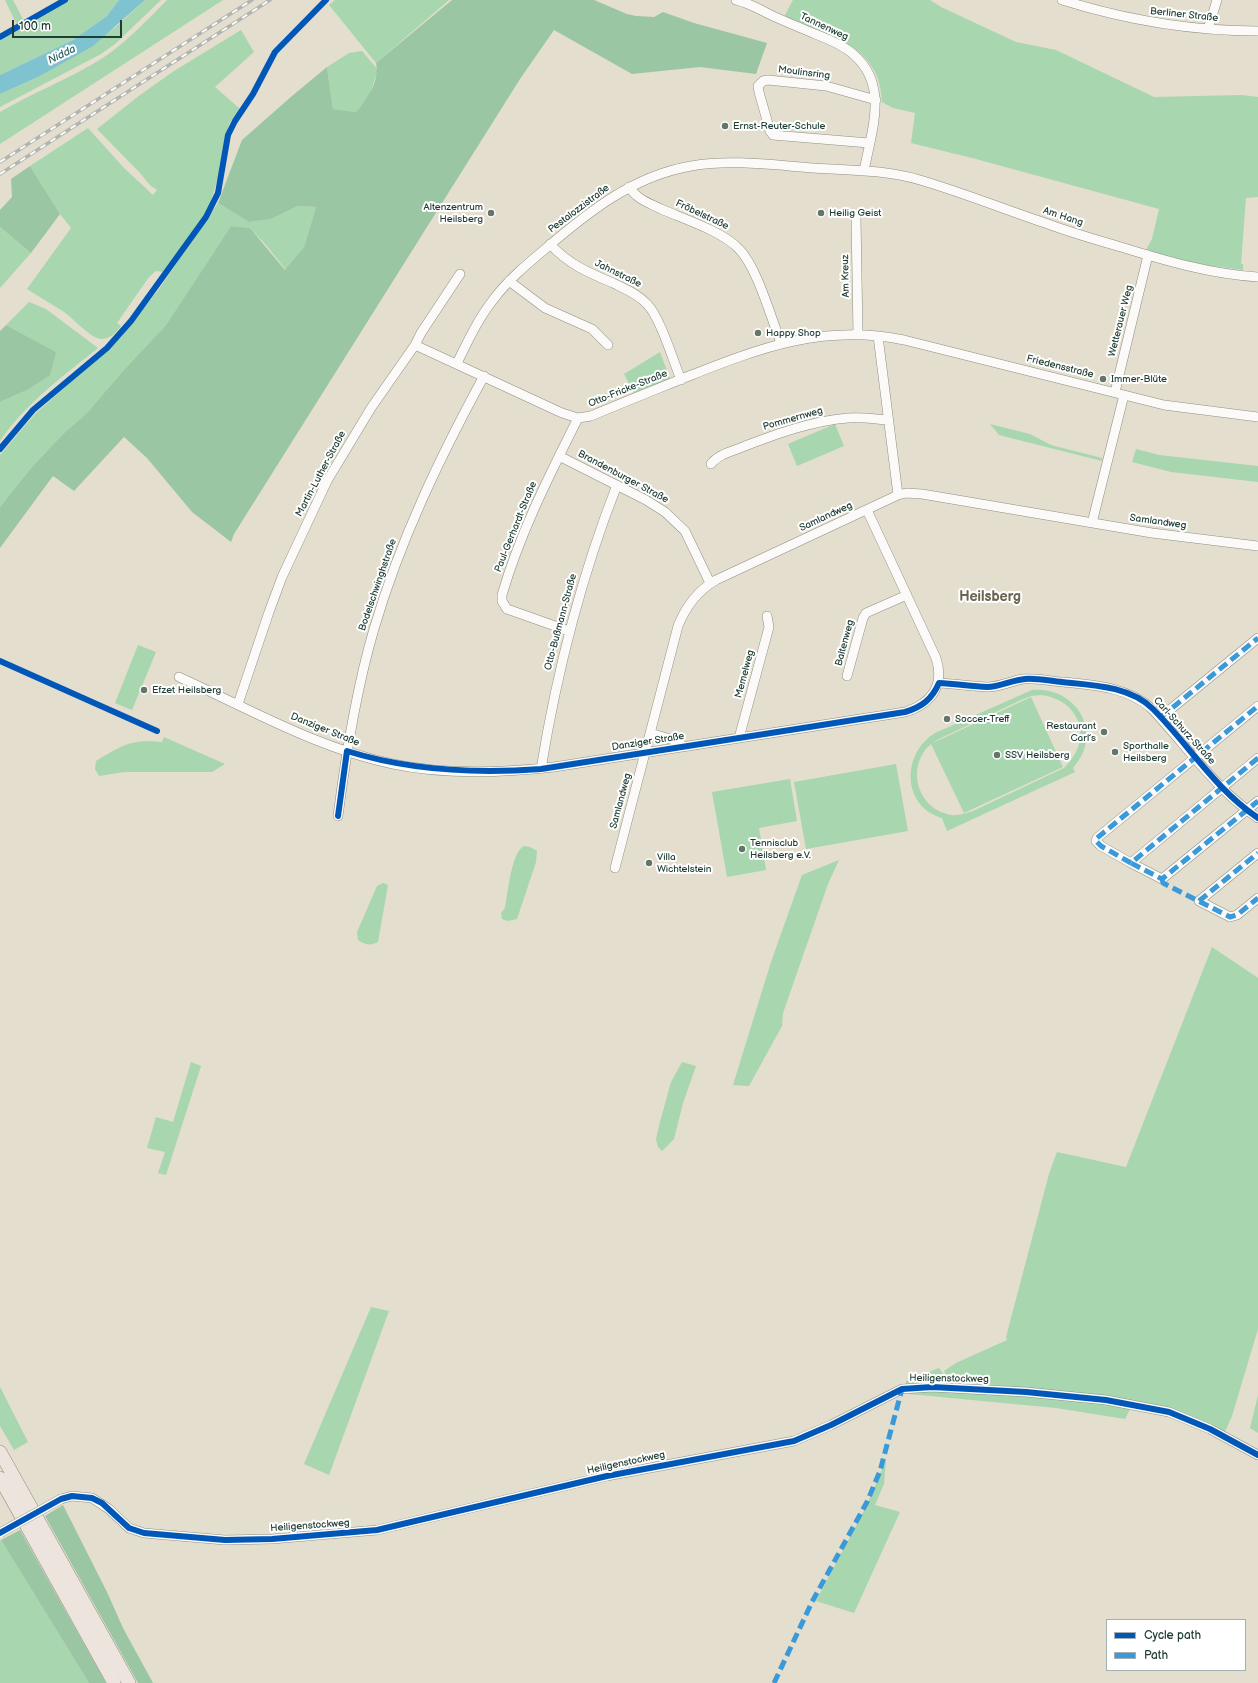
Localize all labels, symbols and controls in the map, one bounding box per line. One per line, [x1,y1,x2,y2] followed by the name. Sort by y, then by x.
[1149,5,1219,25] street label: Berliner Straße
[798,11,850,43] street label: Tannenweg
[14,12,124,38] scale bar
[19,19,51,34] text: 100 m
[46,43,78,67] water label: Nidda
[777,64,831,82] street label: Moulinsring
[733,120,825,132] place label: Ernst-Reuter-Schule
[720,121,730,131] marker: Ernst-Reuter-Schule
[546,182,612,236] street label: Pestalozzistraße
[673,197,731,233] street label: Fröbelstraße
[424,201,483,224] place label: Altenzentrum Heilsberg
[1041,205,1085,229] street label: Am Hang
[829,207,881,219] place label: Heilig Geist
[486,208,496,218] marker: Altenzentrum Heilsberg
[816,208,826,218] marker: Heilig Geist
[840,254,852,298] street label: Am Kreuz
[593,258,643,290] street label: Jahnstraße
[1106,284,1136,358] street label: Wetterauer Weg
[766,327,821,339] place label: Happy Shop
[753,328,763,338] marker: Happy Shop
[1025,353,1095,381] street label: Friedensstraße
[587,368,669,410] street label: Otto-Fricke-Straße
[1111,373,1167,385] place label: Immer-Blüte
[1098,374,1108,384] marker: Immer-Blüte
[762,405,824,433] street label: Pommernweg
[293,429,349,519] street label: Martin-Luther-Straße
[576,448,670,506] street label: Brandenburger Straße
[492,480,540,574] street label: Paul-Gerhardt-Straße
[798,499,854,535] street label: Samlandweg
[1129,512,1187,532] street label: Samlandweg
[357,537,399,633] street label: Bodelschwinghstraße
[542,572,580,672] street label: Otto-Bußmann-Straße
[959,589,1021,605] district label: Heilsberg
[833,619,857,667] street label: Baltenweg
[733,649,757,699] street label: Memelweg
[152,684,221,696] place label: Efzet Heilsberg
[139,685,149,695] marker: Efzet Heilsberg
[1151,695,1217,767] street label: Carl-Schurz-Straße
[289,711,361,749] street label: Danziger Straße
[955,713,1010,725] place label: Soccer-Treff
[942,714,952,724] marker: Soccer-Treff
[1046,720,1096,744] place label: Restaurant Carl´s
[1099,727,1109,737] marker: Restaurant Carl´s
[611,730,685,754] street label: Danziger Straße
[1123,740,1169,764] place label: Sporthalle Heilsberg
[1110,747,1120,757] marker: Sporthalle Heilsberg
[1005,749,1069,761] place label: SSV Heilsberg
[992,750,1002,760] marker: SSV Heilsberg
[608,772,634,830] street label: Samlandweg
[750,837,811,860] place label: Tennisclub Heilsberg e.V.
[737,844,747,854] marker: Tennisclub Heilsberg e.V.
[657,851,711,874] place label: Villa Wichtelstein
[644,858,654,868] marker: Villa Wichtelstein
[909,1372,989,1386] street label: Heiligenstockweg
[586,1449,666,1477] street label: Heiligenstockweg
[270,1517,350,1535] street label: Heiligenstockweg
[1106,1619,1246,1671] legend
[1144,1628,1201,1643] text: Cycle path
[1144,1648,1168,1663] text: Path

